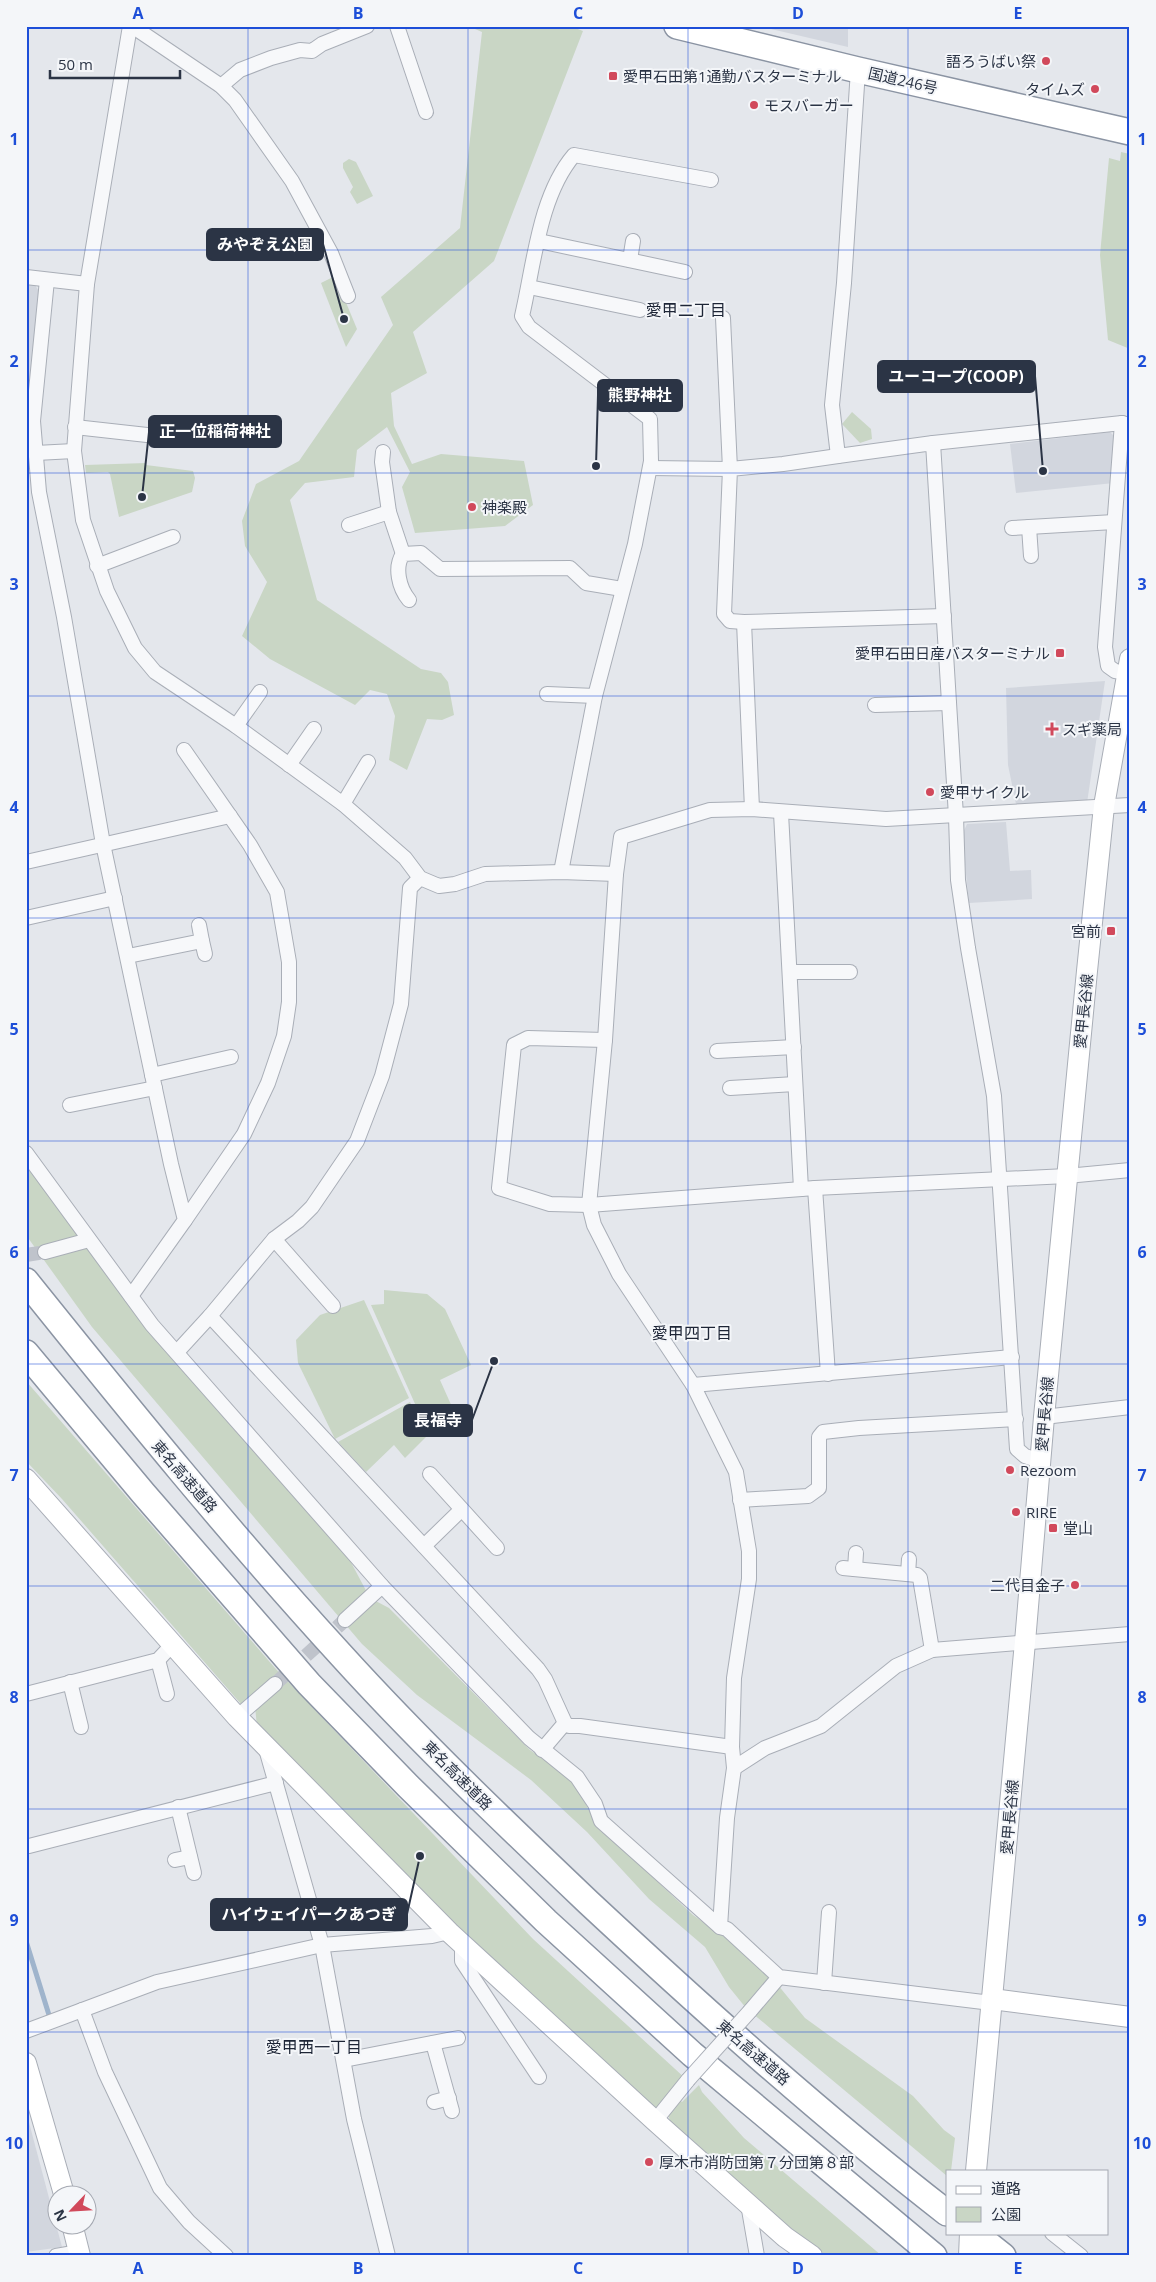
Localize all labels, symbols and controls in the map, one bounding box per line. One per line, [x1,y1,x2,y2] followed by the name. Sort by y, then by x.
[132,2,144,24] text: A
[353,2,363,24] text: B
[573,2,583,24] text: C
[792,2,804,24] text: D
[1014,2,1023,24] text: E
[50,48,180,80] scale bar
[946,51,1036,71] place label: 語ろうばい祭
[58,54,93,74] text: 50 m
[1040,55,1052,67] marker: 語ろうばい祭
[866,62,940,98] street label: 国道246号
[623,66,842,86] place label: 愛甲石田第1通勤バスターミナル
[607,70,619,82] marker: 愛甲石田第1通勤バスターミナル
[1025,79,1085,99] place label: タイムズ
[1089,83,1101,95] marker: タイムズ
[764,95,854,115] place label: モスバーガー
[748,99,760,111] marker: モスバーガー
[9,128,19,150] text: 1
[1137,128,1147,150] text: 1
[207,229,323,260] callout: みやぞえ公園
[217,233,313,255] text: みやぞえ公園
[646,299,726,321] district label: 愛甲二丁目
[9,350,19,372] text: 2
[1137,350,1147,372] text: 2
[878,361,1035,392] callout: ユーコープ(COOP)
[888,365,1024,387] text: ユーコープ(COOP)
[598,380,682,411] callout: 熊野神社
[608,384,672,406] text: 熊野神社
[149,416,281,447] callout: 正一位稲荷神社
[159,420,271,442] text: 正一位稲荷神社
[482,497,527,517] place label: 神楽殿
[466,501,478,513] marker: 神楽殿
[9,573,19,595] text: 3
[1137,573,1147,595] text: 3
[855,643,1050,663] place label: 愛甲石田日産バスターミナル
[1054,647,1066,659] marker: 愛甲石田日産バスターミナル
[1062,719,1122,739] place label: スギ薬局
[1046,723,1058,735] marker: スギ薬局
[940,782,1029,802] place label: 愛甲サイクル
[924,786,936,798] marker: 愛甲サイクル
[9,796,19,818] text: 4
[1137,796,1147,818] text: 4
[1071,921,1101,941] place label: 宮前
[1105,925,1117,937] marker: 宮前
[1069,973,1097,1049] street label: 愛甲長谷線
[9,1018,19,1040] text: 5
[1137,1018,1147,1040] text: 5
[9,1241,19,1263] text: 6
[1137,1241,1147,1263] text: 6
[652,1322,732,1344] district label: 愛甲四丁目
[1031,1376,1057,1452] street label: 愛甲長谷線
[404,1405,472,1436] callout: 長福寺
[414,1409,462,1431] text: 長福寺
[148,1435,222,1517] street label: 東名高速道路
[1020,1460,1077,1480] place label: Rezoom
[9,1464,19,1486] text: 7
[1004,1464,1016,1476] marker: Rezoom
[1137,1464,1147,1486] text: 7
[1026,1502,1057,1522] place label: RIRE
[1010,1506,1022,1518] marker: RIRE
[1063,1518,1093,1538] place label: 堂山
[1047,1522,1059,1534] marker: 堂山
[990,1575,1065,1595] place label: 二代目金子
[1069,1579,1081,1591] marker: 二代目金子
[9,1686,19,1708] text: 8
[1137,1686,1147,1708] text: 8
[419,1736,497,1814] street label: 東名高速道路
[996,1779,1022,1855] street label: 愛甲長谷線
[211,1899,407,1930] callout: ハイウェイパークあつぎ
[221,1903,397,1925] text: ハイウェイパークあつぎ
[9,1909,19,1931] text: 9
[1137,1909,1147,1931] text: 9
[713,2015,795,2089] street label: 東名高速道路
[266,2036,362,2058] district label: 愛甲西一丁目
[5,2132,23,2154] text: 10
[1133,2132,1151,2154] text: 10
[659,2152,854,2172] place label: 厚木市消防団第７分団第８部
[643,2156,655,2168] marker: 厚木市消防団第７分団第８部
[946,2170,1108,2234] legend
[991,2178,1021,2198] text: 道路
[48,2184,98,2234] north arrow
[991,2204,1021,2224] text: 公園
[49,2207,71,2225] text: N
[132,2257,144,2279] text: A
[353,2257,363,2279] text: B
[573,2257,583,2279] text: C
[792,2257,804,2279] text: D
[1014,2257,1023,2279] text: E

